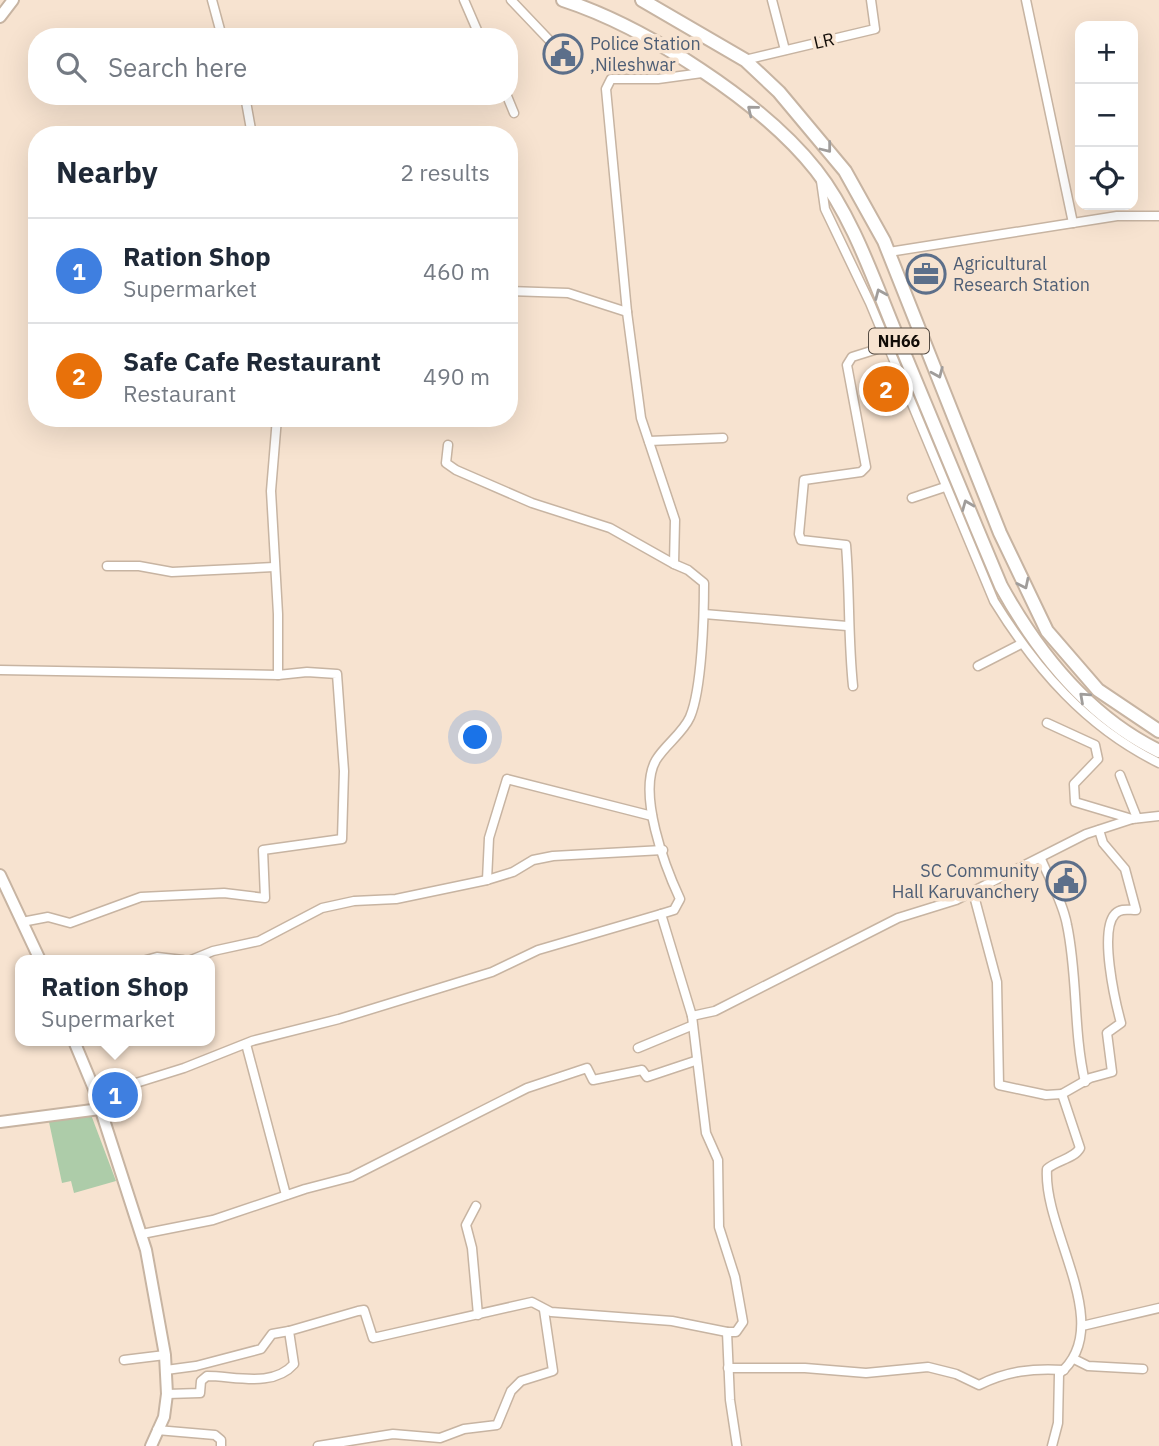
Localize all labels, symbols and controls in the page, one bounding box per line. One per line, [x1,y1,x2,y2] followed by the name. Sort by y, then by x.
[1075,21,1138,210] map controls
[1075,21,1138,84] button: +
[811,27,836,54] street label: LR
[28,28,518,105] search box
[590,32,701,76] place label: Police Station ,Nileshwar
[542,33,584,75] public building icon: Police Station ,Nileshwar
[52,48,90,86] icon: search
[108,50,247,84] text: Search here
[1075,84,1138,147] button: −
[748,106,760,119] one-way arrow
[819,141,832,153] one-way arrow
[1075,147,1138,210] button: locate
[56,152,158,191] text: Nearby
[400,157,490,187] text: 2 results
[123,239,271,273] text: Ration Shop
[953,252,1090,296] place label: Agricultural Research Station
[905,253,947,295] office icon: Agricultural Research Station
[72,256,86,286] text: 1
[423,256,490,286] text: 460 m
[123,273,257,303] text: Supermarket
[874,289,888,302] one-way arrow
[869,328,929,354] road number: NH66
[123,344,381,378] text: Safe Cafe Restaurant
[72,361,86,391] text: 2
[423,361,490,391] text: 490 m
[863,363,909,415] pin: 2
[930,366,944,378] one-way arrow
[123,378,236,408] text: Restaurant
[961,499,975,512] one-way arrow
[1016,577,1030,589] one-way arrow
[1079,693,1092,705] one-way arrow
[458,720,492,754] your location
[892,859,1039,903] place label: SC Community Hall Karuvanchery
[1045,860,1087,902] public building icon: SC Community Hall Karuvanchery
[15,955,215,1046] popup
[41,969,189,1003] text: Ration Shop
[41,1003,175,1033] text: Supermarket
[92,1069,138,1121] pin: 1

